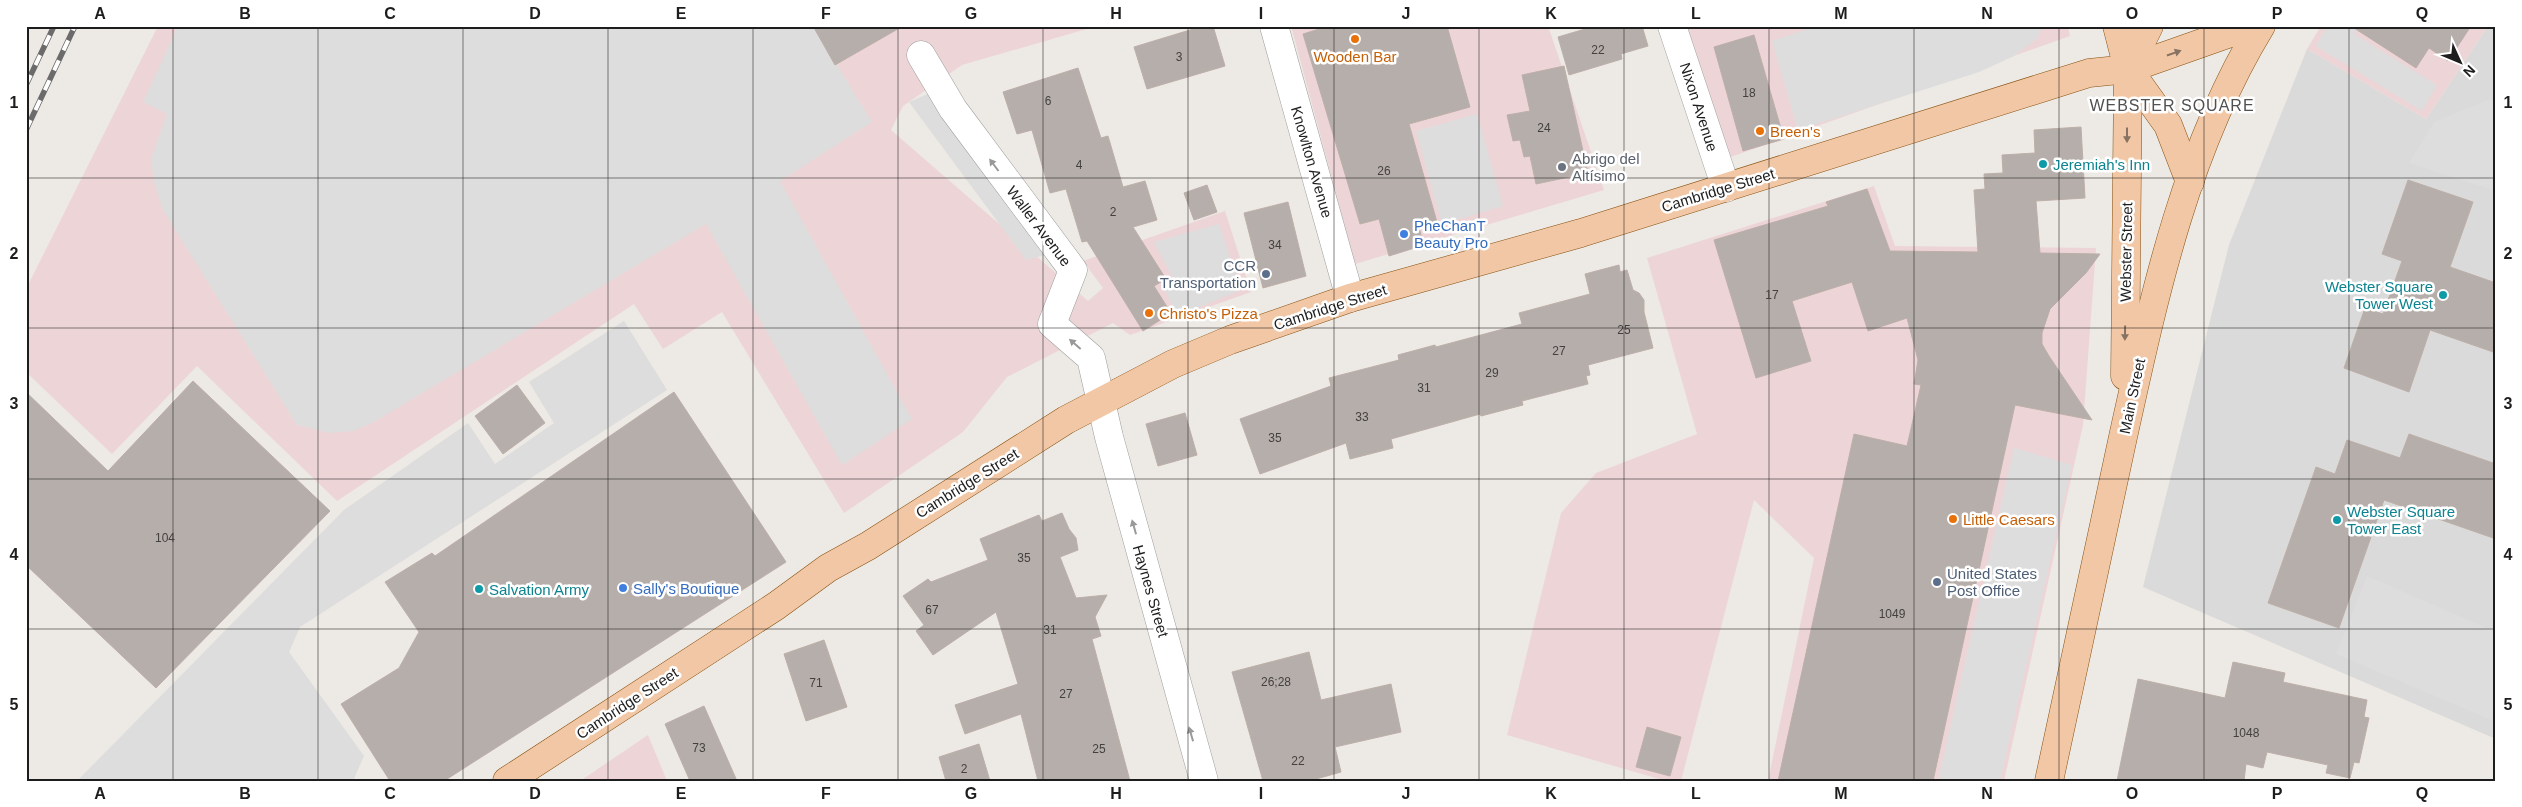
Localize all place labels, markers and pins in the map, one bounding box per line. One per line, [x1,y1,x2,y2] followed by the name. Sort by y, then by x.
[1349,33,1361,45] marker: Wooden Bar
[1313,48,1397,65] place label: Wooden Bar
[1770,123,1820,140] place label: Breen's
[1754,125,1766,137] marker: Breen's
[1572,150,1640,184] place label: Abrigo del Altísimo
[2053,156,2150,173] place label: Jeremiah's Inn
[2037,158,2049,170] marker: Jeremiah's Inn
[1556,161,1568,173] marker: Abrigo del Altísimo
[1414,217,1488,251] place label: PheChanT Beauty Pro
[1398,228,1410,240] marker: PheChanT Beauty Pro
[1160,257,1256,291] place label: CCR Transportation
[1260,268,1272,280] marker: CCR Transportation
[2325,278,2434,312] place label: Webster Square Tower West
[2437,289,2449,301] marker: Webster Square Tower West
[1159,305,1258,322] place label: Christo's Pizza
[1143,307,1155,319] marker: Christo's Pizza
[2347,503,2455,537] place label: Webster Square Tower East
[1963,511,2055,528] place label: Little Caesars
[1947,513,1959,525] marker: Little Caesars
[2331,514,2343,526] marker: Webster Square Tower East
[1947,565,2037,599] place label: United States Post Office
[1931,576,1943,588] marker: United States Post Office
[633,580,739,597] place label: Sally's Boutique
[489,581,590,598] place label: Salvation Army
[617,582,629,594] marker: Sally's Boutique
[473,583,485,595] marker: Salvation Army

